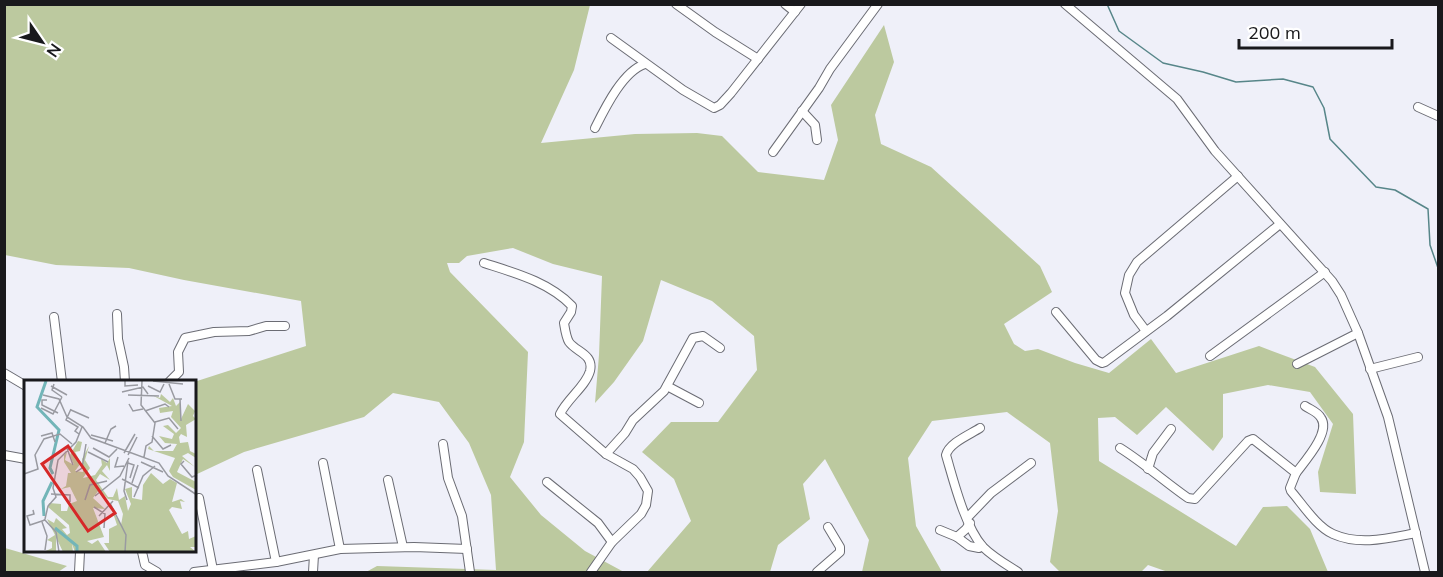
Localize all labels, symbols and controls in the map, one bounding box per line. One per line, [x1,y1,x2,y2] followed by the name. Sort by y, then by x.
[12,12,72,72] north arrow
[1239,12,1392,50] scale bar
[1248,21,1301,44] text: 200 m
[43,40,66,61] text: N
[24,380,196,553] inset map

